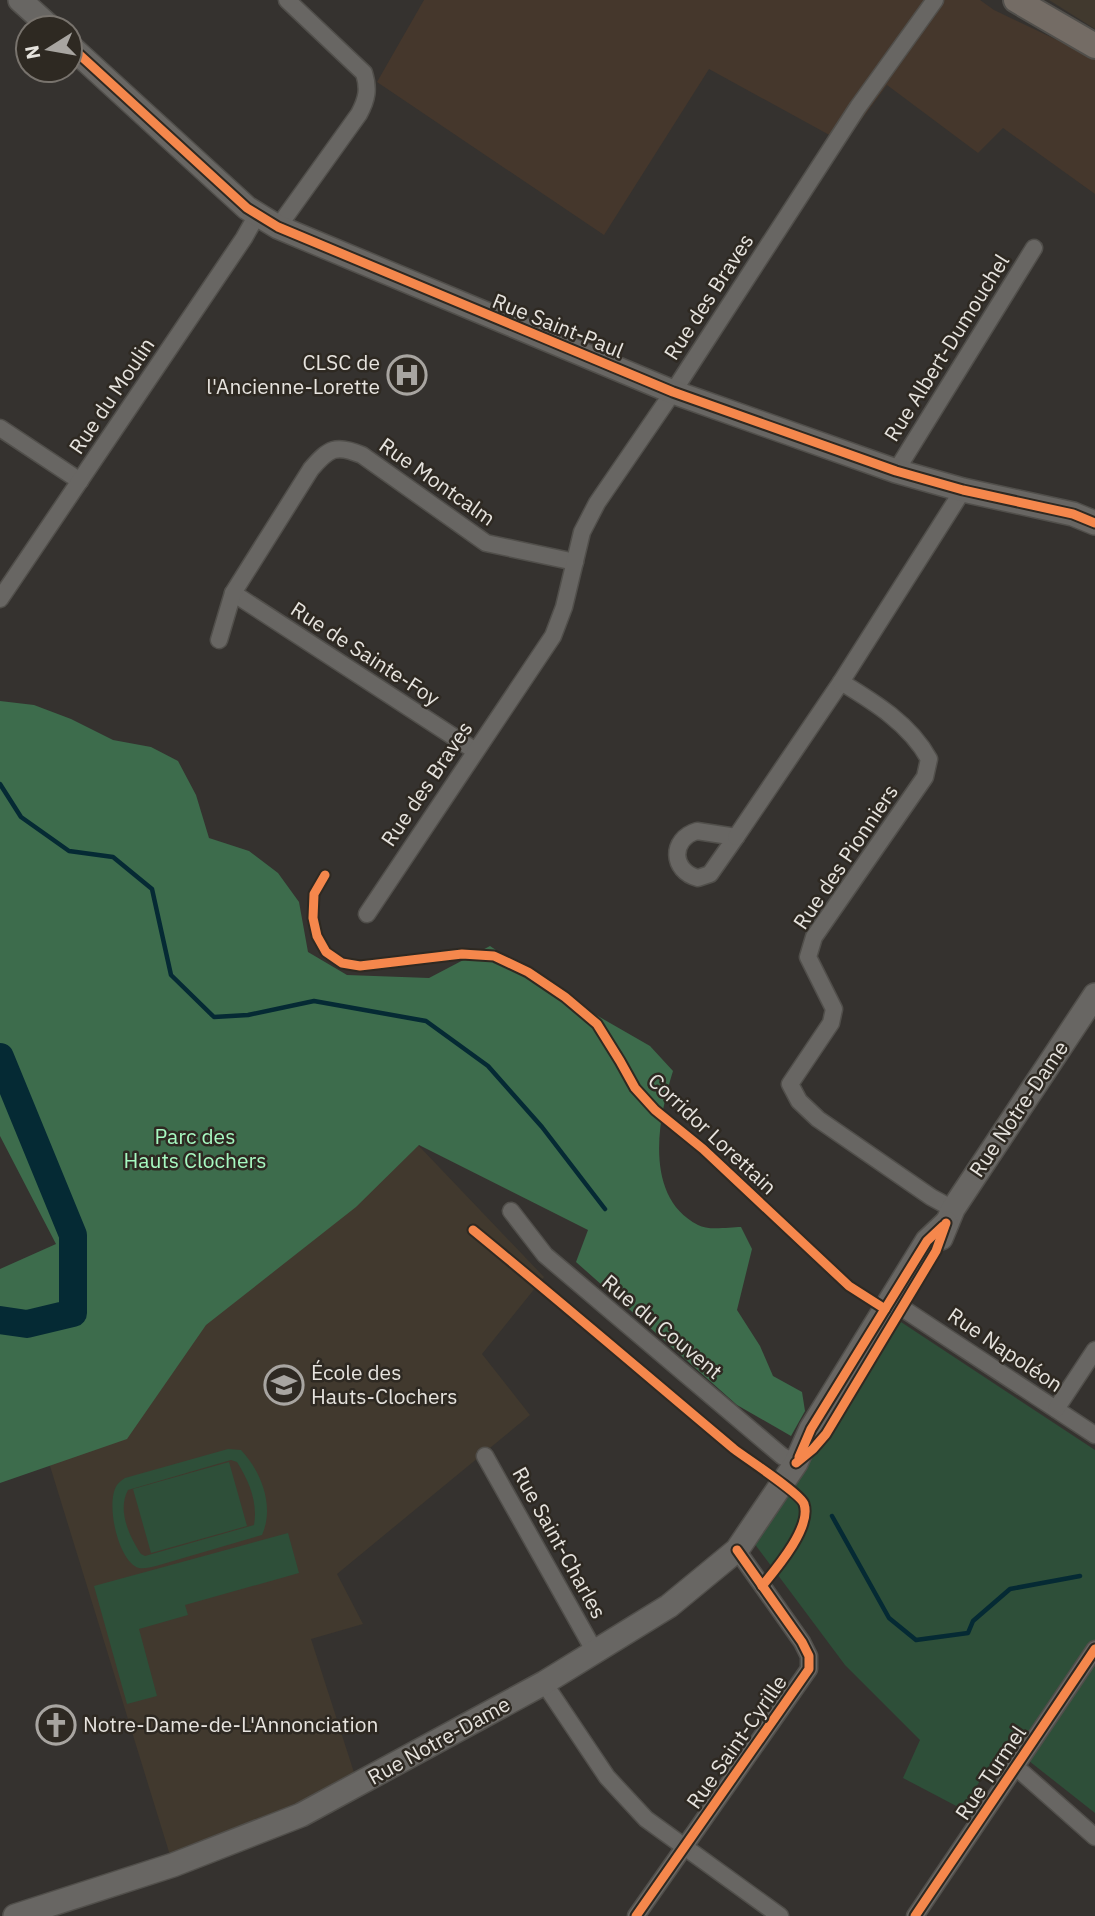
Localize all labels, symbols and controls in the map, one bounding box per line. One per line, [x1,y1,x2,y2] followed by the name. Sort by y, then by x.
[14,14,84,84] north arrow
[19,43,45,61] text: N
[657,228,759,365] street label: Rue des Braves
[877,248,1015,446] street label: Rue Albert-Dumouchel
[489,286,628,364] street label: Rue Saint-Paul
[62,332,160,459] street label: Rue du Moulin
[206,348,380,400] place label: CLSC de l'Ancienne-Lorette
[386,354,428,396] hospital icon: CLSC de l'Ancienne-Lorette
[374,431,501,532] street label: Rue Montcalm
[286,595,446,712] street label: Rue de Sainte-Foy
[374,715,478,851] street label: Rue des Braves
[786,779,904,934] street label: Rue des Pionniers
[962,1035,1074,1182] street label: Rue Notre-Dame
[642,1066,783,1200] street label: Corridor Lorettain
[123,1122,267,1174] park label: Parc des Hauts Clochers
[597,1268,729,1385] street label: Rue du Couvent
[943,1300,1068,1398] street label: Rue Napoléon
[311,1358,458,1410] place label: École des Hauts-Clochers
[263,1364,305,1406] school or university icon: École des Hauts-Clochers
[507,1462,613,1623] street label: Rue Saint-Charles
[680,1669,793,1814] street label: Rue Saint-Cyrille
[362,1689,515,1791] street label: Rue Notre-Dame
[35,1704,77,1746] church icon: Notre-Dame-de-L'Annonciation
[83,1710,378,1738] place label: Notre-Dame-de-L'Annonciation
[948,1720,1032,1825] street label: Rue Turmel

